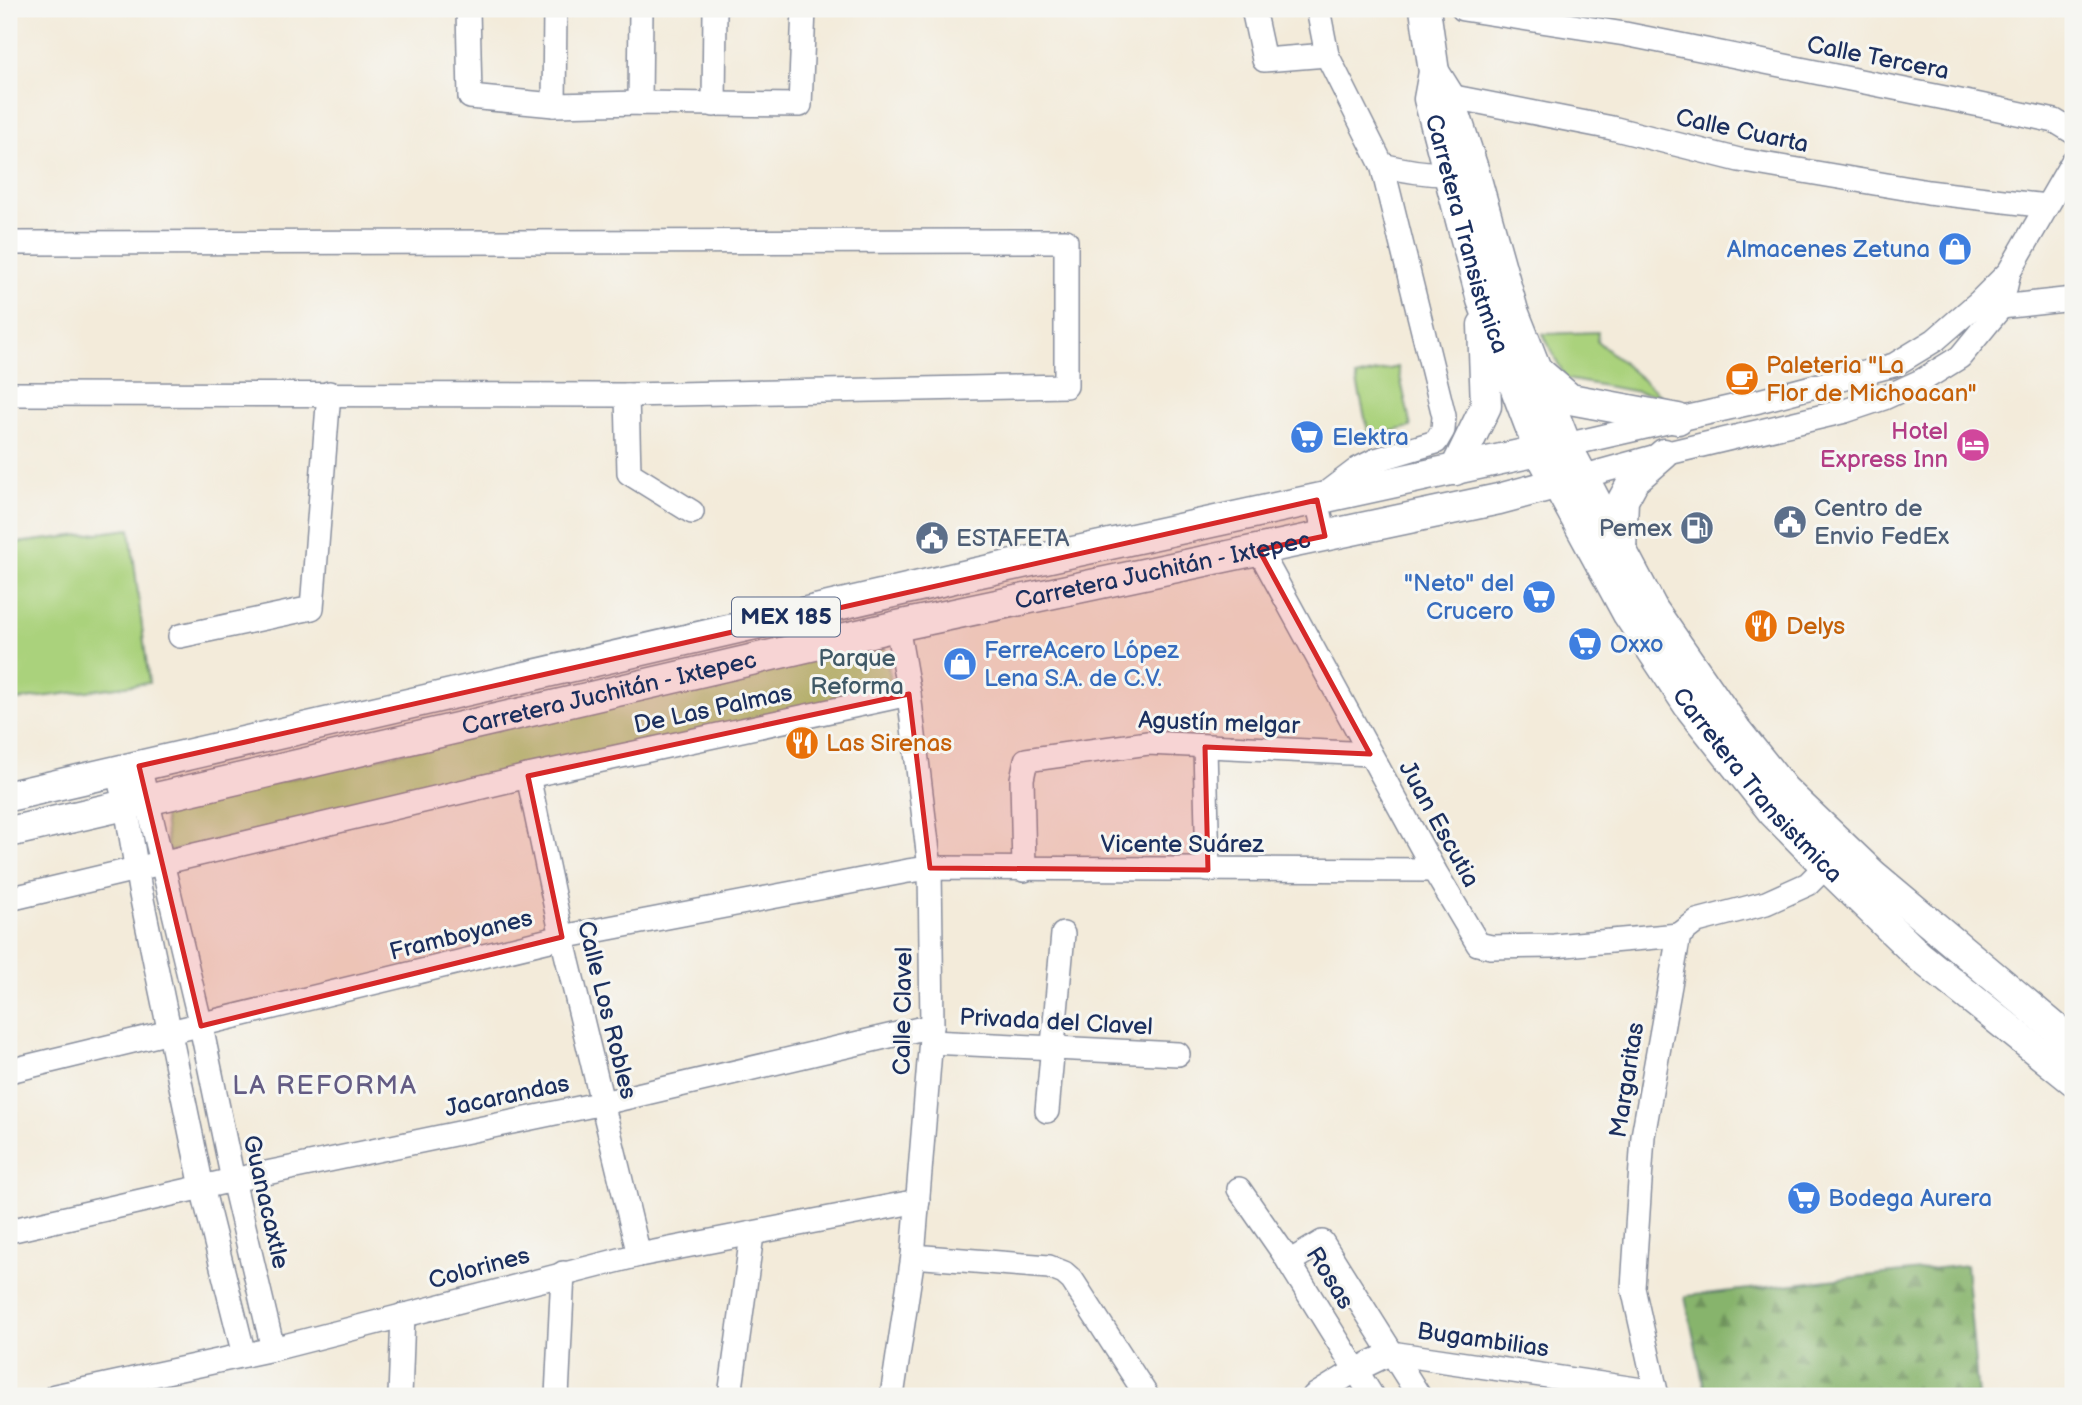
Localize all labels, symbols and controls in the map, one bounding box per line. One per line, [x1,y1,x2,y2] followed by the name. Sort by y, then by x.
[1804,30,1952,86] street label: Calle Tercera
[1673,103,1811,159] street label: Calle Cuarta
[1419,111,1515,357] street label: Carretera Transistmica
[1936,230,1974,268] shop icon: Almacenes Zetuna
[1727,235,1930,264] place label: Almacenes Zetuna
[1766,351,1977,408] place label: Paleteria "La Flor de Michoacan"
[1723,360,1761,398] cafe icon: Paleteria "La Flor de Michoacan"
[1820,417,1948,474] place label: Hotel Express Inn
[1288,418,1326,456] supermarket icon: Elektra
[1332,423,1409,452] place label: Elektra
[1954,426,1992,464] hotel icon: Hotel Express Inn
[1814,494,1949,551] place label: Centro de Envio FedEx
[1771,503,1809,541] public building icon: Centro de Envio FedEx
[1678,509,1716,547] fuel station icon: Pemex
[1599,514,1672,543] place label: Pemex
[913,519,951,557] public building icon: ESTAFETA
[956,524,1070,553] place label: ESTAFETA
[1012,525,1313,615] street label: Carretera Juchitán - Ixtepec
[1404,569,1514,626] place label: "Neto" del Crucero
[1520,578,1558,616] supermarket icon: "Neto" del Crucero
[732,597,840,636] road number: MEX 185
[1742,607,1780,645] restaurant icon: Delys
[1786,612,1845,641] place label: Delys
[1566,625,1604,663] supermarket icon: Oxxo
[1610,630,1664,659] place label: Oxxo
[984,636,1179,693] place label: FerreAcero López Lena S.A. de C.V.
[810,644,904,701] park label: Parque Reforma
[459,645,759,741] street label: Carretera Juchitán - Ixtepec
[941,645,979,683] shop icon: FerreAcero López Lena S.A. de C.V.
[631,678,795,740] street label: De Las Palmas
[1666,682,1849,889] street label: Carretera Transistmica
[1138,706,1301,740] street label: Agustín melgar
[783,724,821,762] restaurant icon: Las Sirenas
[826,729,952,758] place label: Las Sirenas
[1392,756,1486,892] street label: Juan Escutia
[1100,830,1264,859] street label: Vicente Suárez
[386,903,536,967] street label: Framboyanes
[571,918,643,1102] street label: Calle Los Robles
[887,946,919,1076] street label: Calle Clavel
[959,1002,1153,1042] street label: Privada del Clavel
[1604,1020,1650,1140] street label: Margaritas
[442,1069,572,1123] street label: Jacarandas
[232,1071,418,1102] district label: LA REFORMA
[237,1132,295,1272] street label: Guanacaxtle
[1785,1179,1823,1217] supermarket icon: Bodega Aurera
[1828,1184,1992,1213] place label: Bodega Aurera
[425,1241,533,1295] street label: Colorines
[1300,1241,1360,1315] street label: Rosas
[1415,1316,1551,1364] street label: Bugambilias

